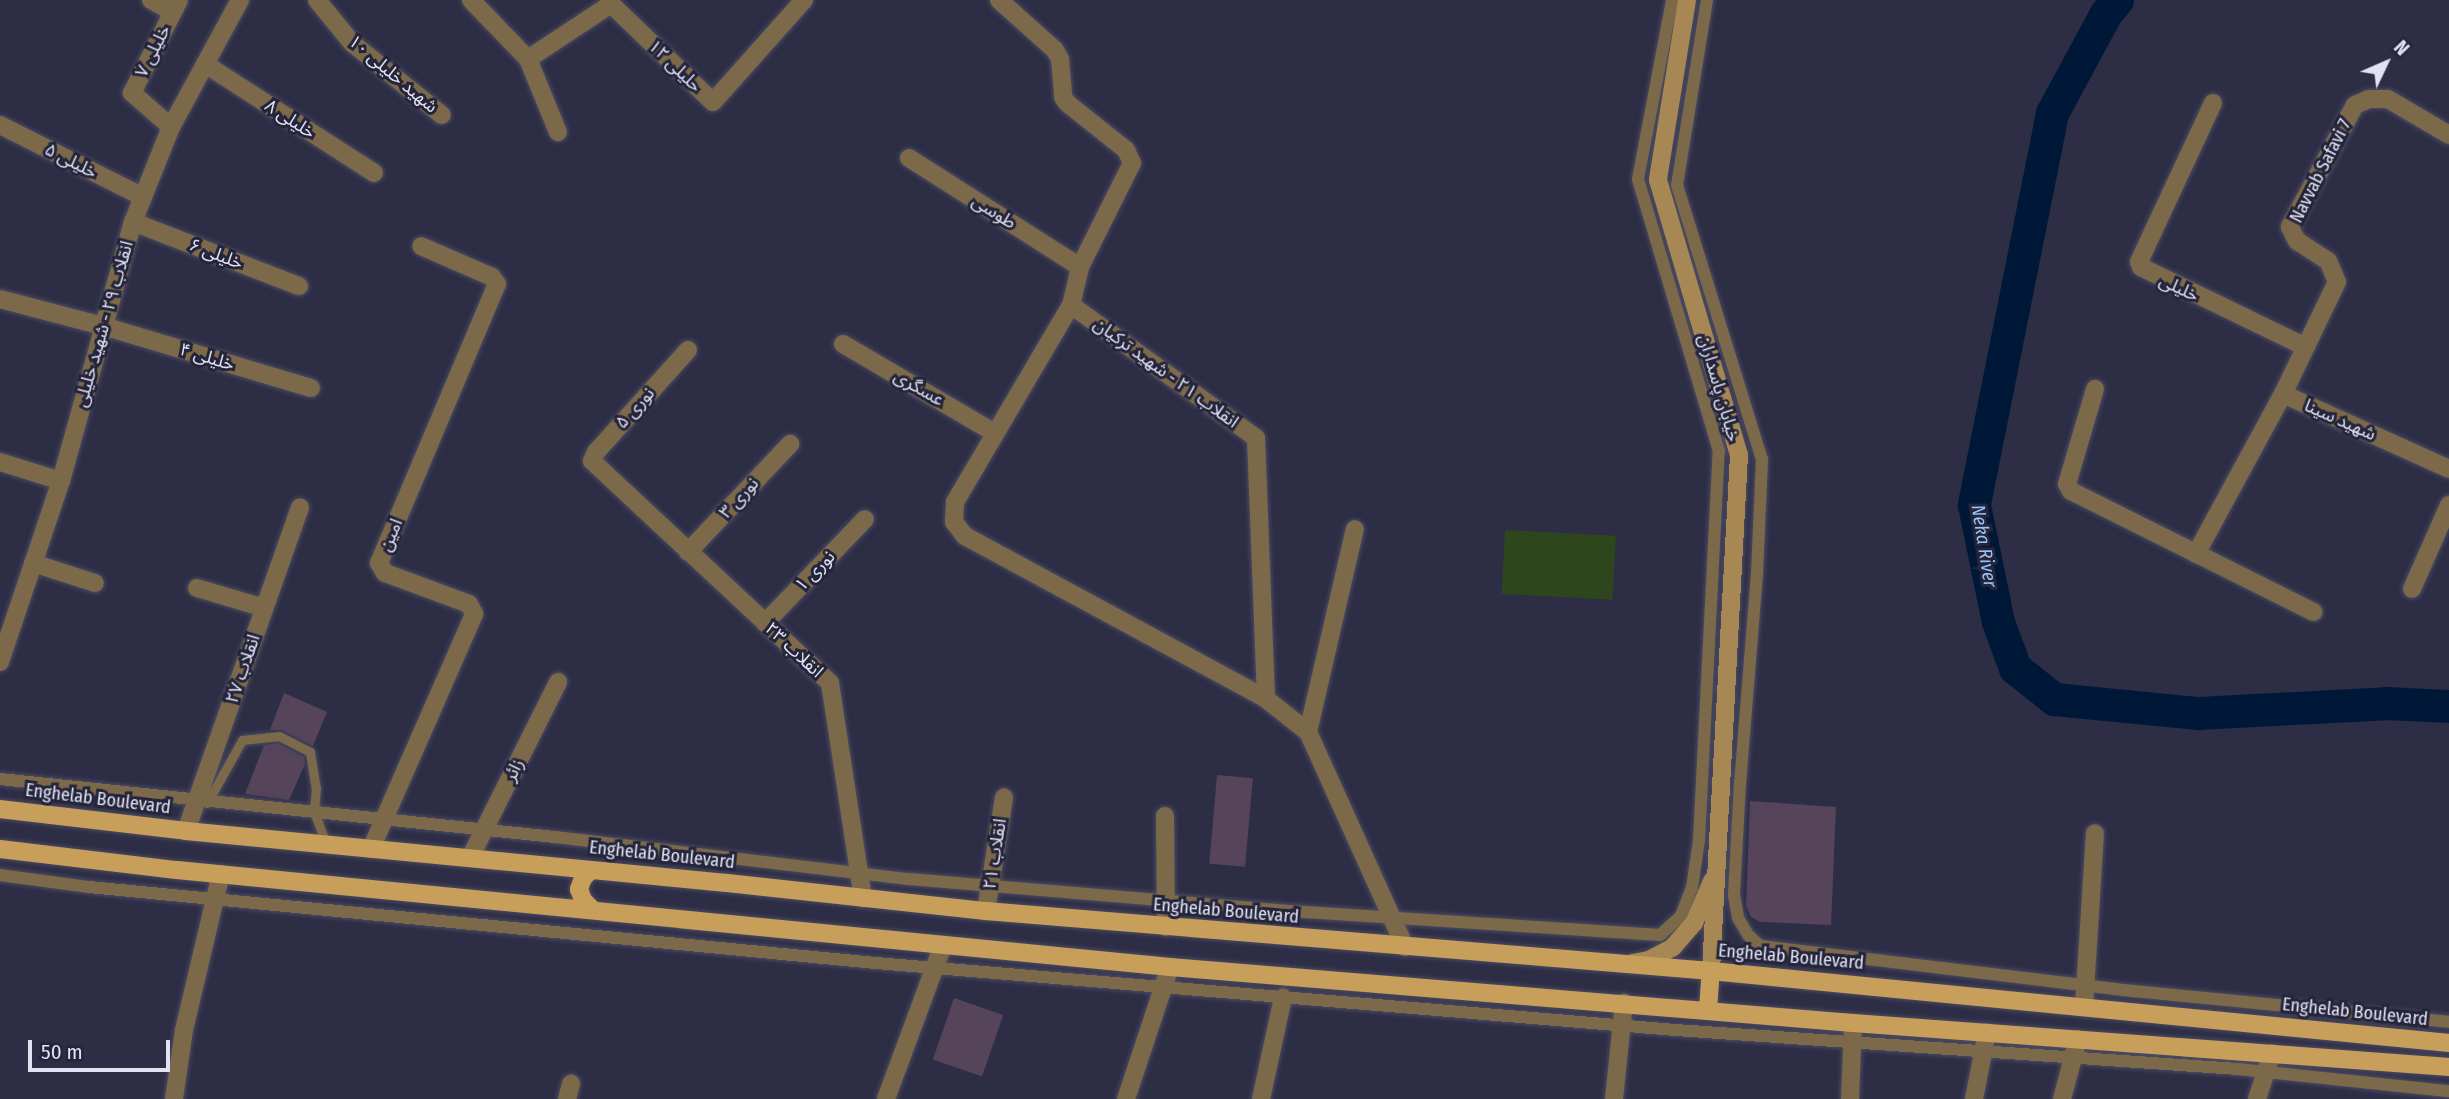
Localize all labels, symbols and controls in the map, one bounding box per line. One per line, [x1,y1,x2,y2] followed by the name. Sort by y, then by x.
[131,21,175,81] street label: خلیلی ۷
[2351,28,2421,98] north arrow
[344,30,442,118] street label: شهید خلیلی ۱۰
[644,35,706,97] street label: حلیلی ۱۲
[2389,36,2414,60] text: N
[261,95,319,143] street label: خلیلی ۸
[2286,116,2356,226] street label: Navvab Safavi 7
[41,139,101,183] street label: خلیلی ۵
[968,190,1020,234] street label: طوسی
[186,234,246,274] street label: خلیلی ۶
[70,238,138,410] street label: انقلاب ۲۹ - شهید خلیلی
[2156,269,2202,307] street label: خلیلی
[1089,313,1243,433] street label: انقلاب ۲۱ - شهید ترکیان
[1693,332,1745,444] street label: خیابان پاسداران
[177,339,237,375] street label: خلیلی ۴
[890,365,948,411] street label: عسگری
[611,383,659,433] street label: نوری ۵
[2301,395,2379,445] street label: شهید سینا
[715,473,763,523] street label: نوری ۳
[1966,503,2002,589] water label: Neka River
[374,515,408,555] street label: امین
[791,546,839,596] street label: نوری ۱
[760,618,828,682] street label: انقلاب ۲۳
[221,632,265,706] street label: انقلاب ۲۷
[499,755,529,785] street label: زائر
[24,779,172,819] street label: Enghelab Boulevard
[979,817,1011,891] street label: انقلاب ۲۱
[588,837,736,873] street label: Enghelab Boulevard
[1152,894,1300,928] street label: Enghelab Boulevard
[1717,940,1865,974] street label: Enghelab Boulevard
[2281,994,2429,1030] street label: Enghelab Boulevard
[32,1026,173,1070] scale bar
[41,1039,83,1065] text: 50 m

